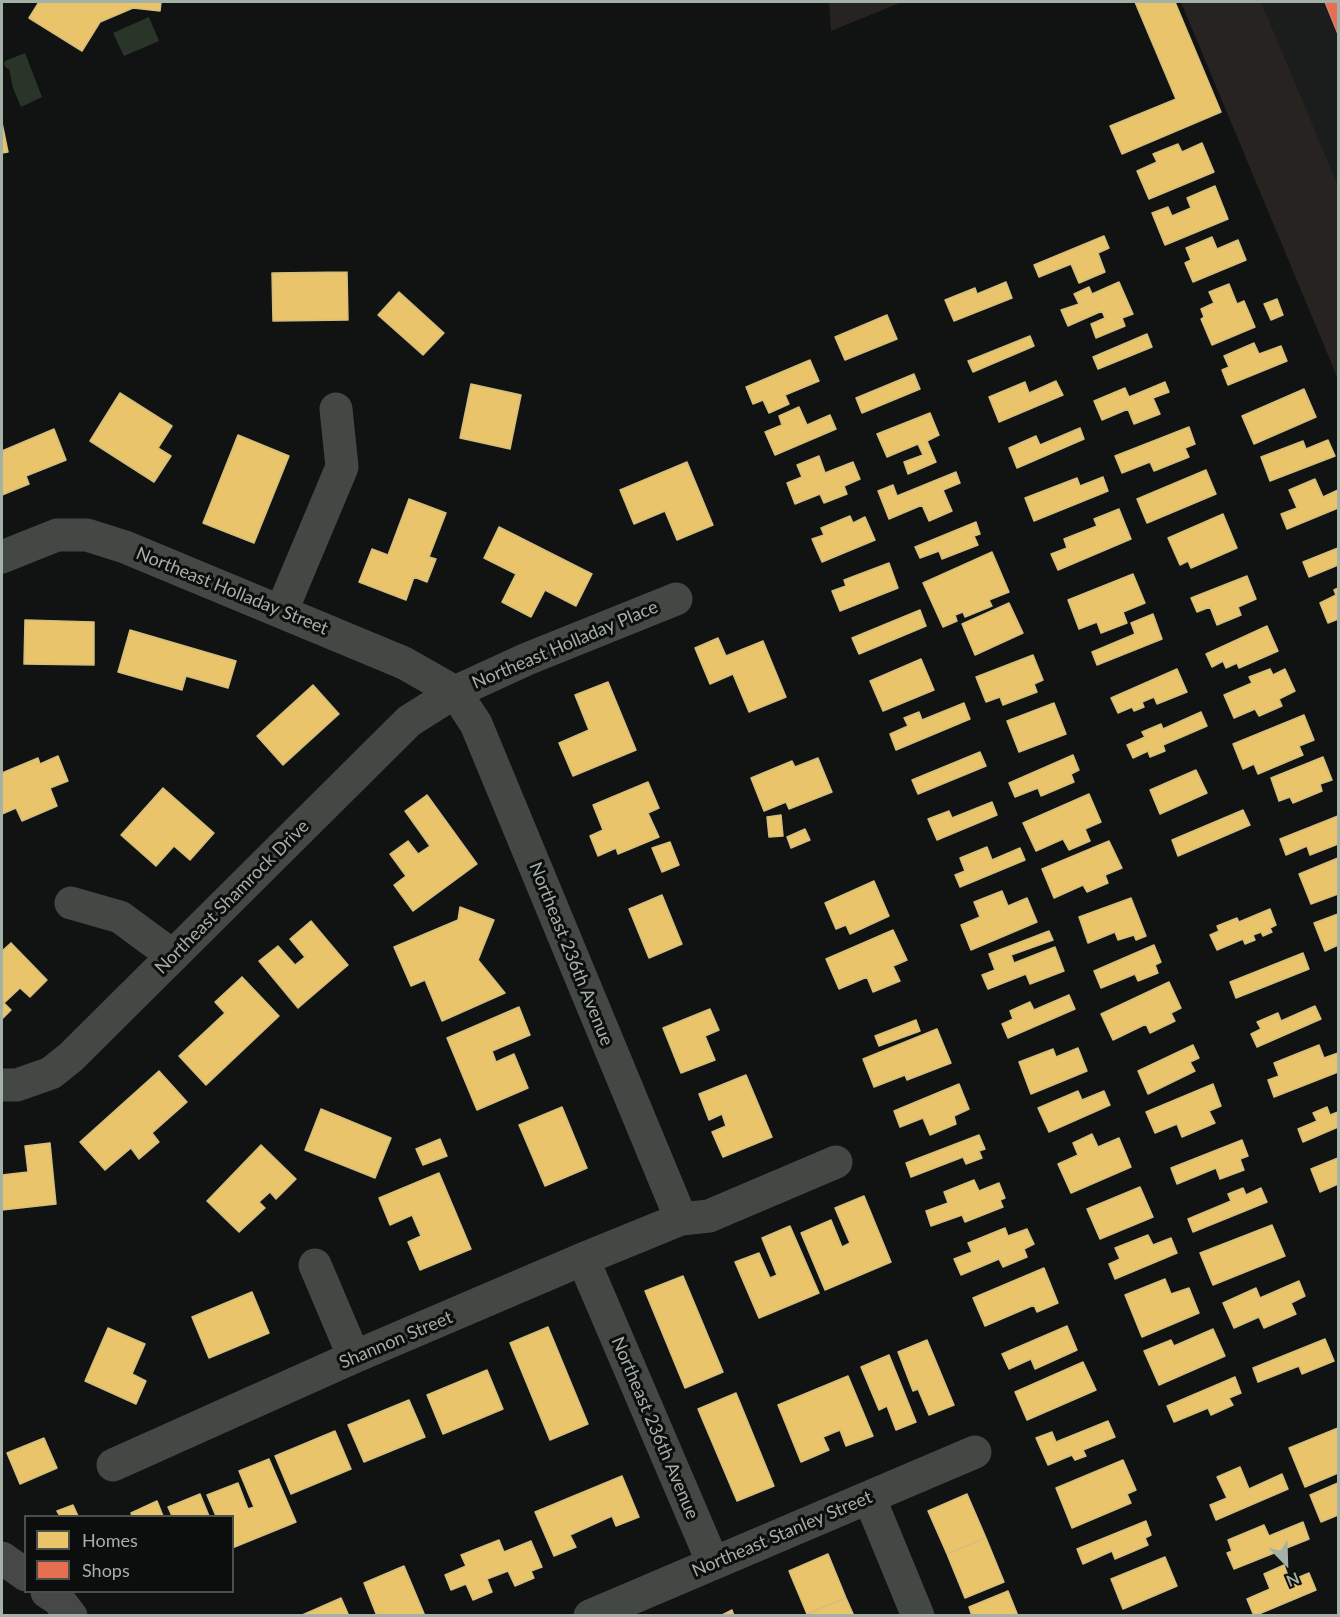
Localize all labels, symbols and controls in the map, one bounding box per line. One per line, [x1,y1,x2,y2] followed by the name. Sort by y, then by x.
[133,543,331,639] street label: Northeast Holladay Street
[469,596,661,694] street label: Northeast Holladay Place
[150,815,314,979] street label: Northeast Shamrock Drive
[524,859,618,1049] street label: Northeast 236th Avenue
[336,1306,456,1374] street label: Shannon Street
[607,1334,703,1522] street label: Northeast 236th Avenue
[689,1486,875,1582] street label: Northeast Stanley Street
[24,1515,234,1593] legend
[82,1529,138,1551] text: Homes
[1256,1533,1316,1593] north arrow
[82,1559,130,1581] text: Shops
[1284,1569,1303,1591] text: N

